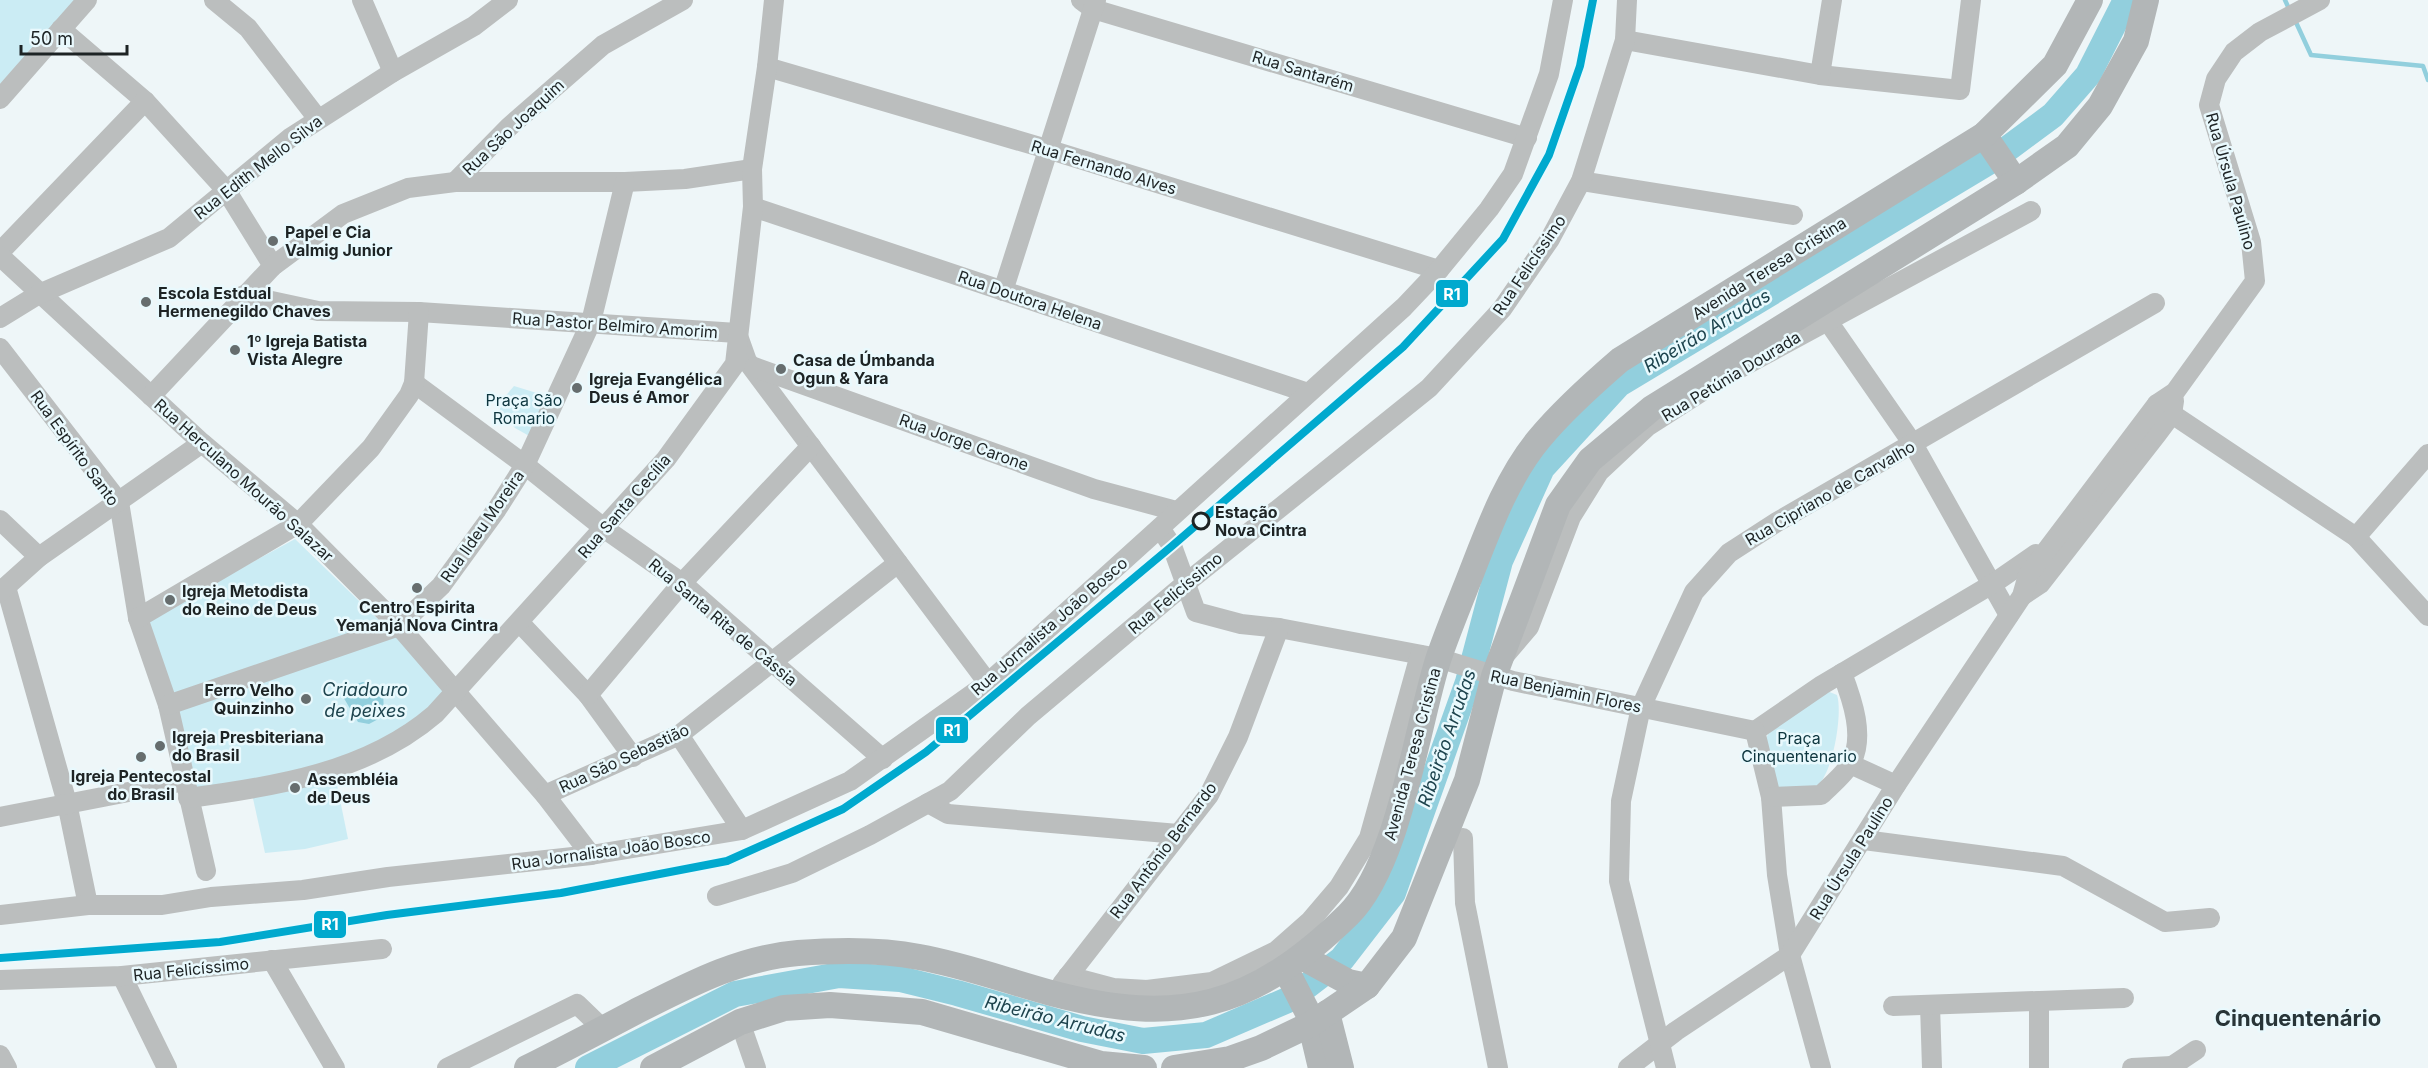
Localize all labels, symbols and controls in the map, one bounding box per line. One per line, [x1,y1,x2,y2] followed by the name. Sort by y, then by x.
[21,18,128,56] scale bar
[30,28,73,49] text: 50 m
[1250,46,1356,96] street label: Rua Santarém
[458,75,568,179] street label: Rua São Joaquim
[2202,110,2260,252] street label: Rua Úrsula Paulino
[190,111,326,223] street label: Rua Edith Mello Silva
[1029,135,1179,199] street label: Rua Fernando Alves
[1488,211,1570,319] street label: Rua Felicíssimo
[1688,212,1850,324] street label: Avenida Teresa Cristina
[285,222,393,260] place label: Papel e Cia Valmig Junior
[266,234,280,248] marker: Papel e Cia Valmig Junior
[955,266,1105,334] street label: Rua Doutora Helena
[1435,279,1469,308] line badge: R1
[158,283,331,321] place label: Escola Estdual Hermenegildo Chaves
[1443,284,1461,304] text: R1
[1640,285,1774,377] water label: Ribeirão Arrudas
[139,295,153,309] marker: Escola Estdual Hermenegildo Chaves
[511,308,719,342] street label: Rua Pastor Belmiro Amorim
[1658,327,1804,425] street label: Rua Petúnia Dourada
[247,331,367,369] place label: 1º Igreja Batista Vista Alegre
[228,343,242,357] marker: 1º Igreja Batista Vista Alegre
[793,350,935,388] place label: Casa de Úmbanda Ogun & Yara
[774,362,788,376] marker: Casa de Úmbanda Ogun & Yara
[589,369,722,407] place label: Igreja Evangélica Deus é Amor
[570,381,584,395] marker: Igreja Evangélica Deus é Amor
[26,386,124,510] street label: Rua Espírito Santo
[486,390,562,428] park label: Praça São Romario
[150,394,338,566] street label: Rua Herculano Mourão Salazar
[897,409,1031,475] street label: Rua Jorge Carone
[1742,436,1918,550] street label: Rua Cipriano de Carvalho
[573,450,675,562] street label: Rua Santa Cecília
[436,466,528,586] street label: Rua Ildeu Moreira
[1215,502,1307,540] place label: Estação Nova Cintra
[1192,512,1210,530] marker: Estação Nova Cintra
[1124,548,1226,638] street label: Rua Felicíssimo
[967,553,1131,699] street label: Rua Jornalista João Bosco
[645,554,801,690] street label: Rua Santa Rita de Cássia
[182,581,317,619] place label: Igreja Metodista do Reino de Deus
[410,581,424,595] marker: Centro Espirita Yemanjá Nova Cintra
[163,593,177,607] marker: Igreja Metodista do Reino de Deus
[336,597,498,635] place label: Centro Espirita Yemanjá Nova Cintra
[1489,665,1643,717] street label: Rua Benjamin Flores
[1379,666,1445,842] street label: Avenida Teresa Cristina
[1413,666,1480,809] water label: Ribeirão Arrudas
[322,679,408,721] water label: Criadouro de peixes
[205,680,294,718] place label: Ferro Velho Quinzinho
[299,692,313,706] marker: Ferro Velho Quinzinho
[935,716,969,744] line badge: R1
[556,719,692,797] street label: Rua São Sebastião
[943,720,961,740] text: R1
[172,727,324,765] place label: Igreja Presbiteriana do Brasil
[1741,728,1857,766] park label: Praça Cinquentenario
[153,739,167,753] marker: Igreja Presbiteriana do Brasil
[134,750,148,764] marker: Igreja Pentecostal do Brasil
[71,766,211,804] place label: Igreja Pentecostal do Brasil
[307,769,398,807] place label: Assembléia de Deus
[1105,778,1221,922] street label: Rua Antônio Bernardo
[288,781,302,795] marker: Assembléia de Deus
[1805,793,1897,923] street label: Rua Úrsula Paulino
[510,826,712,874] street label: Rua Jornalista João Bosco
[313,910,347,939] line badge: R1
[321,914,339,934] text: R1
[132,953,250,985] street label: Rua Felicíssimo
[983,991,1127,1046] water label: Ribeirão Arrudas
[2215,1005,2381,1031] district label: Cinquentenário

